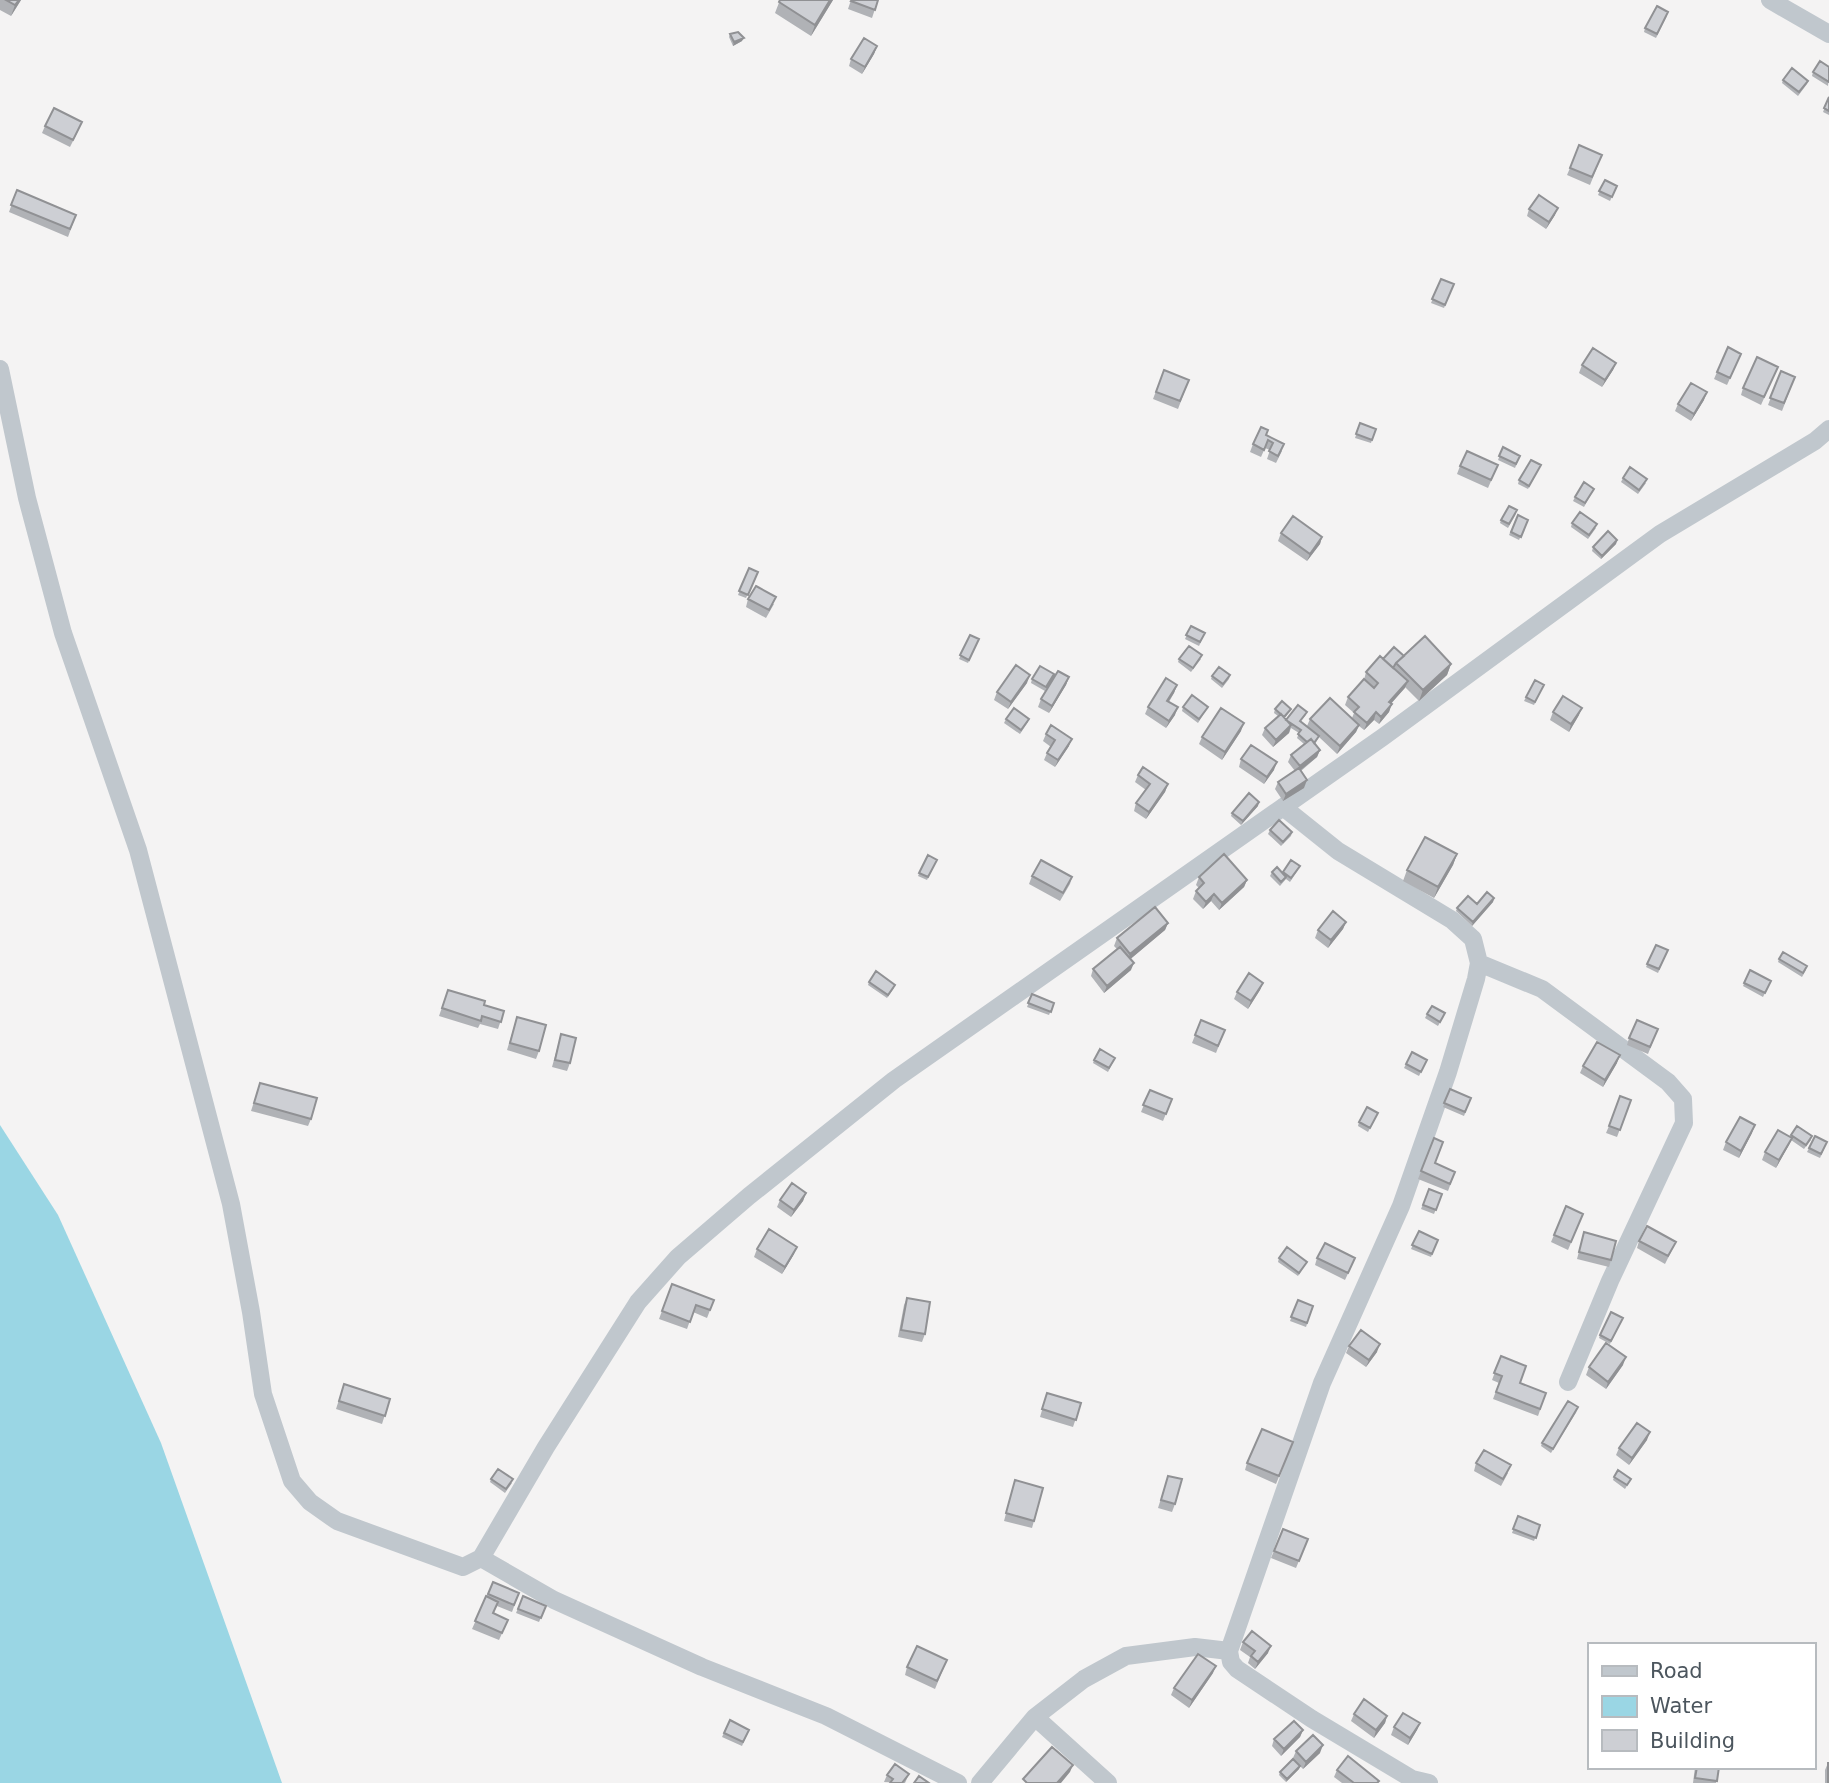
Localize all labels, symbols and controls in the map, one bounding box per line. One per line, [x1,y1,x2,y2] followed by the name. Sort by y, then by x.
[1588,1643,1815,1769] legend
[1650,1659,1703,1683] text: Road
[1650,1694,1712,1718] text: Water
[1650,1729,1735,1753] text: Building

